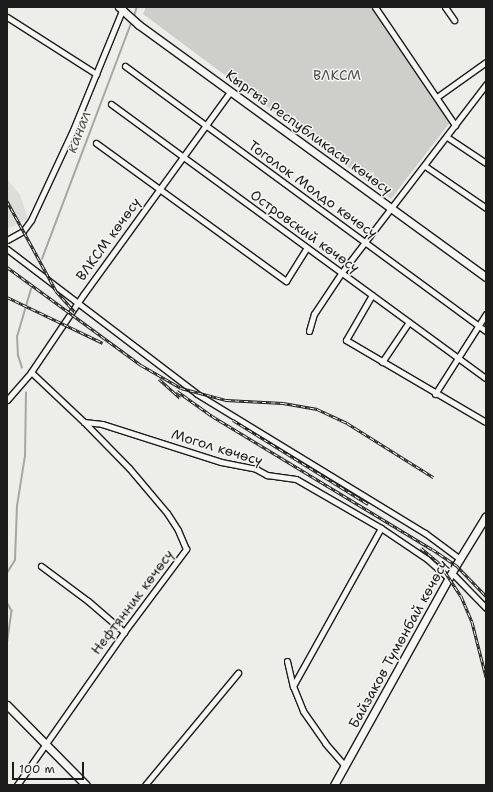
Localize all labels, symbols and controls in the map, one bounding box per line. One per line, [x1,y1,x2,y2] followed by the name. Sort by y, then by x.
[223,66,395,198] street label: Кыргыз Республикасы көчөсү
[313,67,361,83] park label: ВЛКСМ
[63,108,95,156] water label: канал
[245,137,381,241] street label: Тоголок Молдо көчөсү
[247,186,363,276] street label: Островский көчөсү
[72,194,144,284] street label: ВЛКСМ көчөсү
[169,425,265,469] street label: Могол көчөсү
[87,546,177,658] street label: Нефтянник көчөсү
[345,557,451,731] street label: Байзаков Түмөнбай көчөсү
[14,754,86,780] scale bar
[19,761,55,777] text: 100 m

